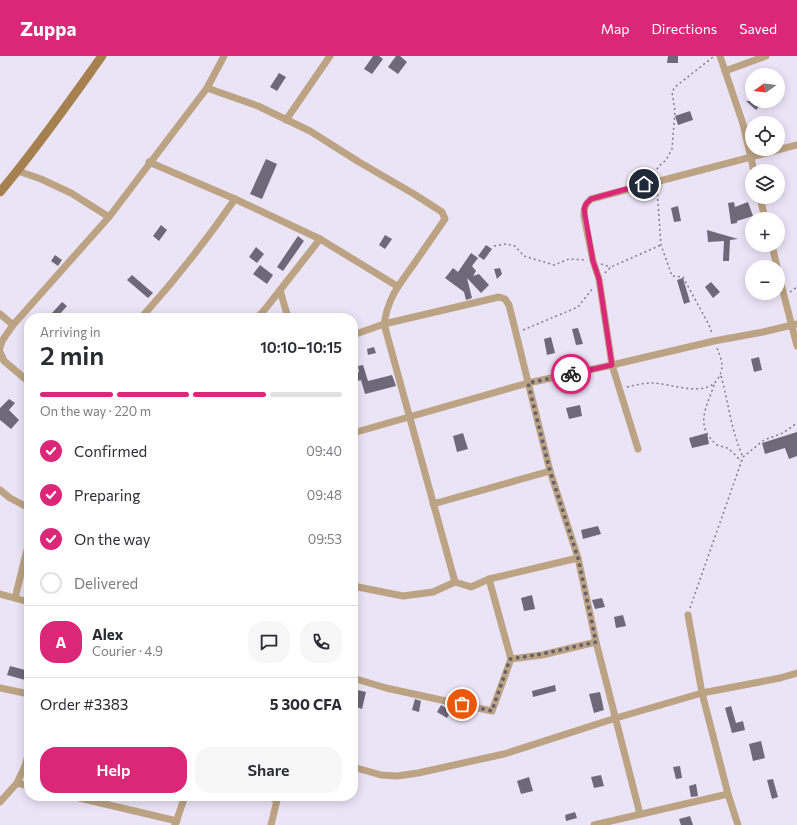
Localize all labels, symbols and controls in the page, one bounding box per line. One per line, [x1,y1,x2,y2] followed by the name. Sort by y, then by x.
[20,17,76,40] text: Zuppa
[601,20,630,37] text: Map
[652,20,717,37] text: Directions
[739,20,777,37] text: Saved
[745,68,785,108] north arrow
[745,68,785,300] map controls
[745,116,785,156] button: locate
[745,164,785,204] button: layers
[627,167,661,201] pin
[633,173,655,195] icon: home
[745,212,785,252] button: +
[745,260,785,300] button: −
[40,324,100,340] text: Arriving in
[260,338,342,356] text: 10:10–10:15
[40,339,104,370] text: 2 min
[551,354,591,394] courier
[560,363,582,385] icon: bike
[40,403,151,419] text: On the way · 220 m
[40,440,62,462] icon: check
[74,442,147,460] text: Confirmed
[306,443,342,459] text: 09:40
[40,484,62,506] icon: check
[74,486,140,504] text: Preparing
[307,487,342,503] text: 09:48
[40,528,62,550] icon: check
[74,530,151,548] text: On the way
[308,531,342,547] text: 09:53
[74,574,138,592] text: Delivered
[248,621,290,663] button: chat
[300,621,342,663] button: phone
[92,625,123,643] text: Alex
[56,633,66,651] text: A
[92,643,163,659] text: Courier · 4.9
[445,687,479,721] pin
[451,693,473,715] icon: bag
[40,695,128,713] text: Order #3383
[270,695,342,713] text: 5 300 CFA
[40,747,187,793] button: Help
[195,747,342,793] button: Share

